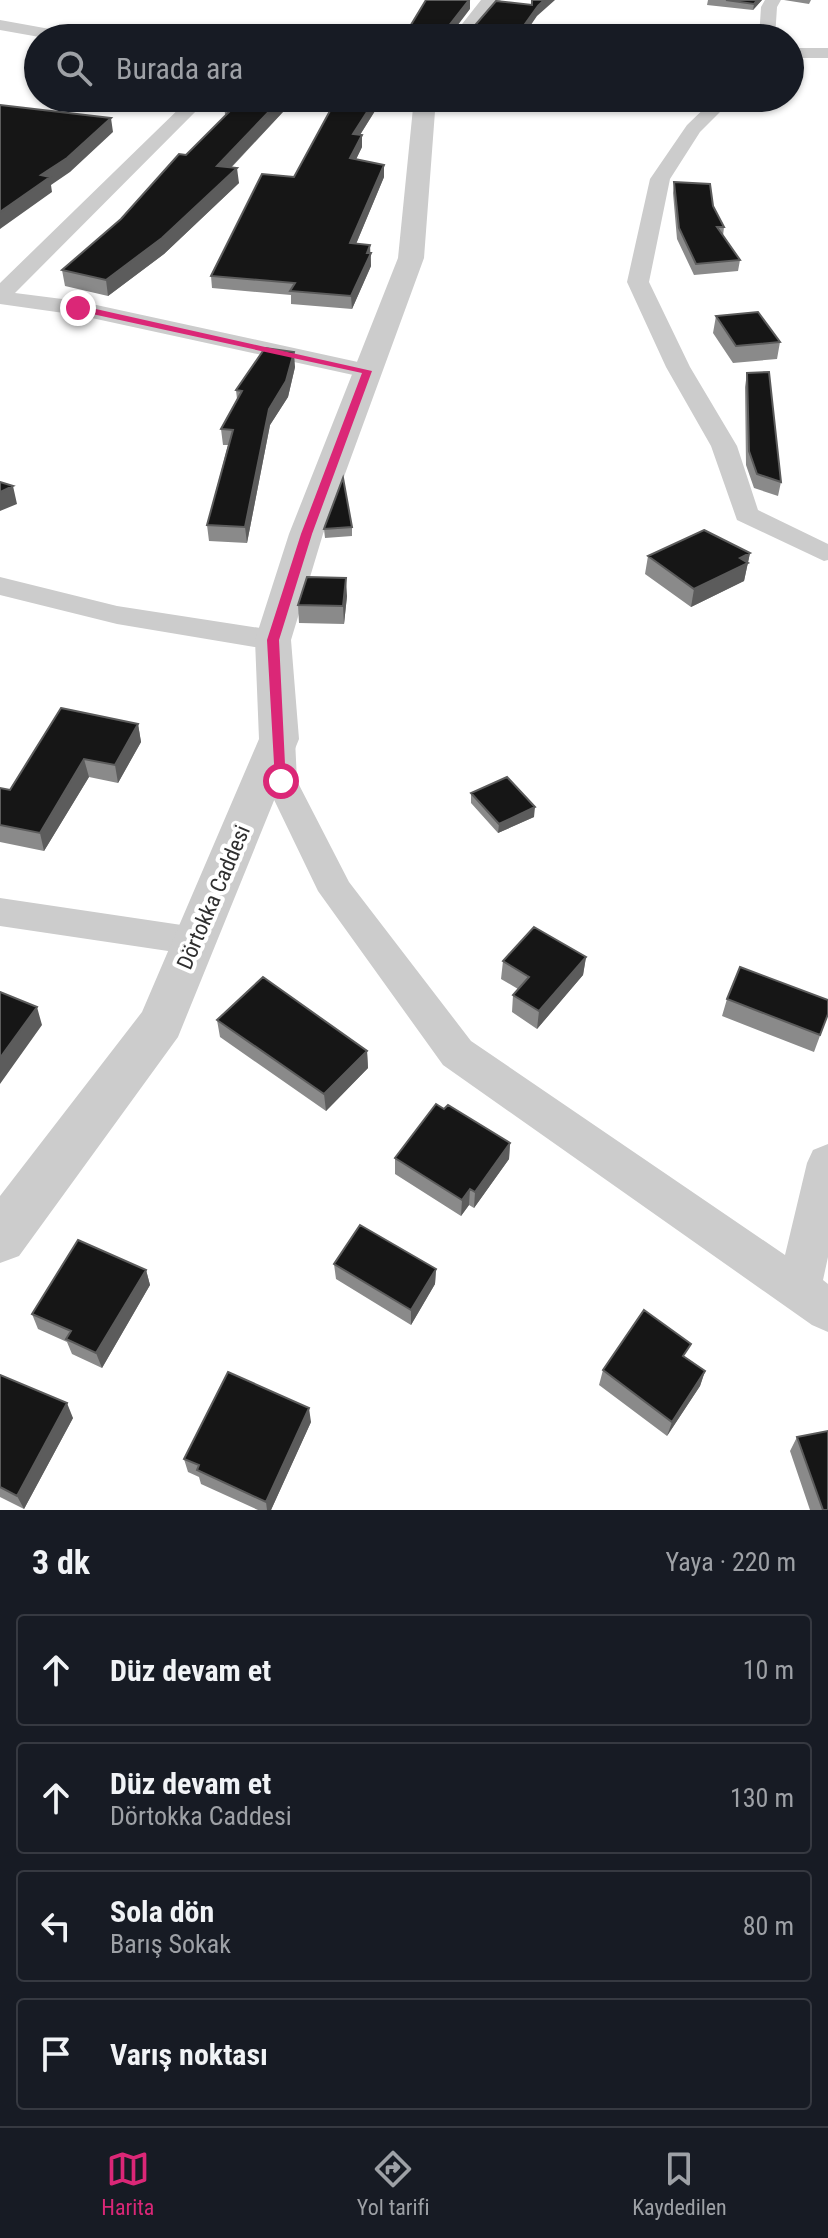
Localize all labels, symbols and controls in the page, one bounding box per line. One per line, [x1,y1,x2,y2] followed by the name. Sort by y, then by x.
[24,24,804,112] search box
[52,46,96,90] icon: search
[116,51,243,86] text: Burada ara
[60,290,96,326] route end
[263,763,299,799] route start
[172,822,255,973] street label: Dörtokka Caddesi
[32,1542,90,1582] text: 3 dk
[666,1547,796,1577] text: Yaya · 220 m
[34,1648,78,1692] icon: ahead
[110,1653,271,1688] text: Düz devam et
[743,1655,794,1685] text: 10 m
[110,1766,271,1801] text: Düz devam et
[34,1776,78,1820] icon: ahead
[730,1783,794,1813] text: 130 m
[110,1801,292,1831] text: Dörtokka Caddesi
[110,1894,214,1929] text: Sola dön
[34,1904,78,1948] icon: left
[743,1911,794,1941] text: 80 m
[110,1929,231,1959] text: Barış Sokak
[34,2032,78,2076] icon: arrive
[110,2037,268,2072] text: Varış noktası
[101,2147,154,2220] tab: Harita
[357,2147,430,2220] tab: Yol tarifi
[632,2147,727,2220] tab: Kaydedilen

